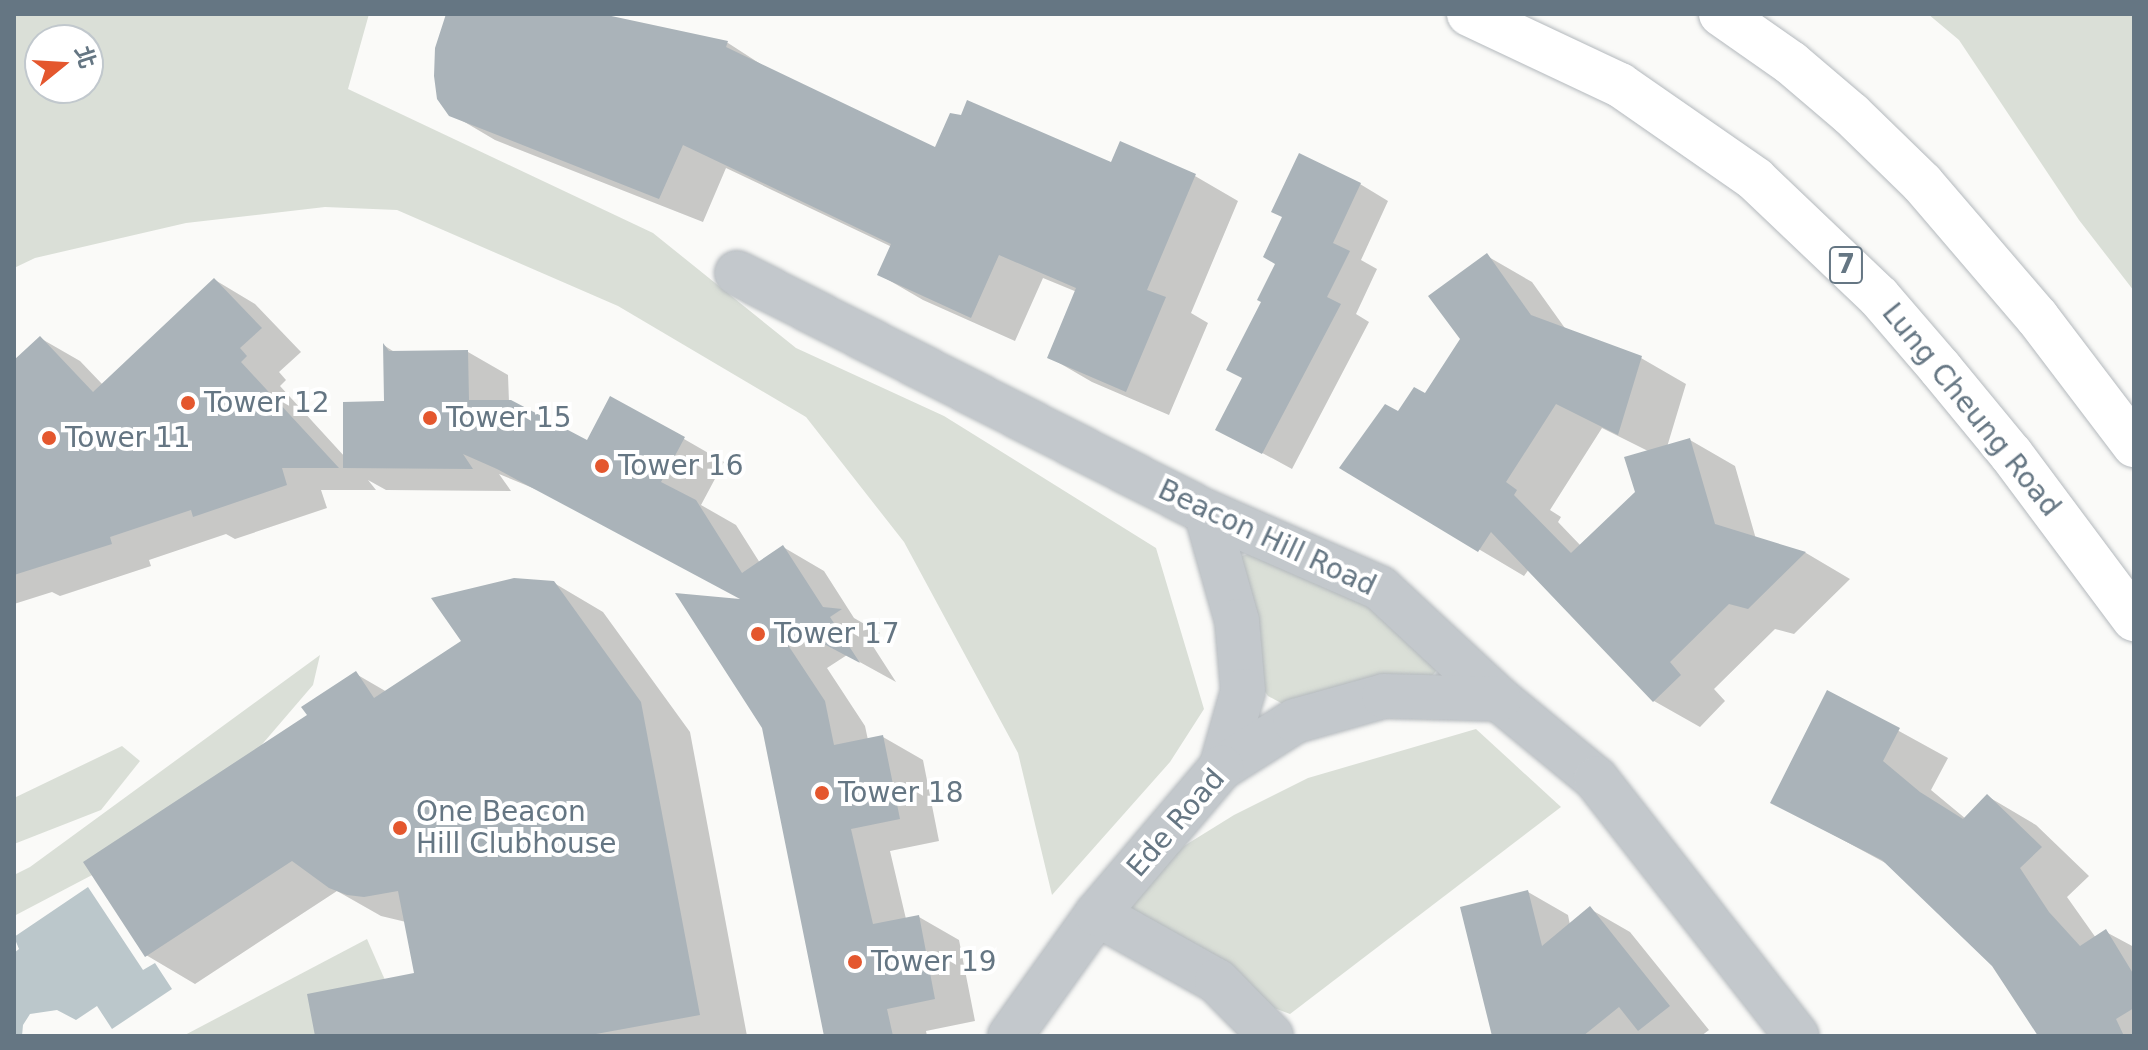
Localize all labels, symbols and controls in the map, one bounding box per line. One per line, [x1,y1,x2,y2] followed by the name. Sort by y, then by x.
[24,24,104,104] north arrow
[70,43,101,71] text: 北
[1828,243,1864,287] road number: 7
[1875,297,2067,523] street label: Lung Cheung Road
[204,386,330,420] place label: Tower 12
[179,394,197,412] marker: Tower 12
[446,401,572,435] place label: Tower 15
[421,409,439,427] marker: Tower 15
[65,421,191,455] place label: Tower 11
[40,429,58,447] marker: Tower 11
[618,449,744,483] place label: Tower 16
[593,457,611,475] marker: Tower 16
[1153,473,1381,603] street label: Beacon Hill Road
[774,617,900,651] place label: Tower 17
[749,625,767,643] marker: Tower 17
[1120,762,1232,884] street label: Ede Road
[838,776,964,810] place label: Tower 18
[813,784,831,802] marker: Tower 18
[416,795,617,861] place label: One Beacon Hill Clubhouse
[391,819,409,837] marker: One Beacon Hill Clubhouse
[871,945,997,979] place label: Tower 19
[846,953,864,971] marker: Tower 19

